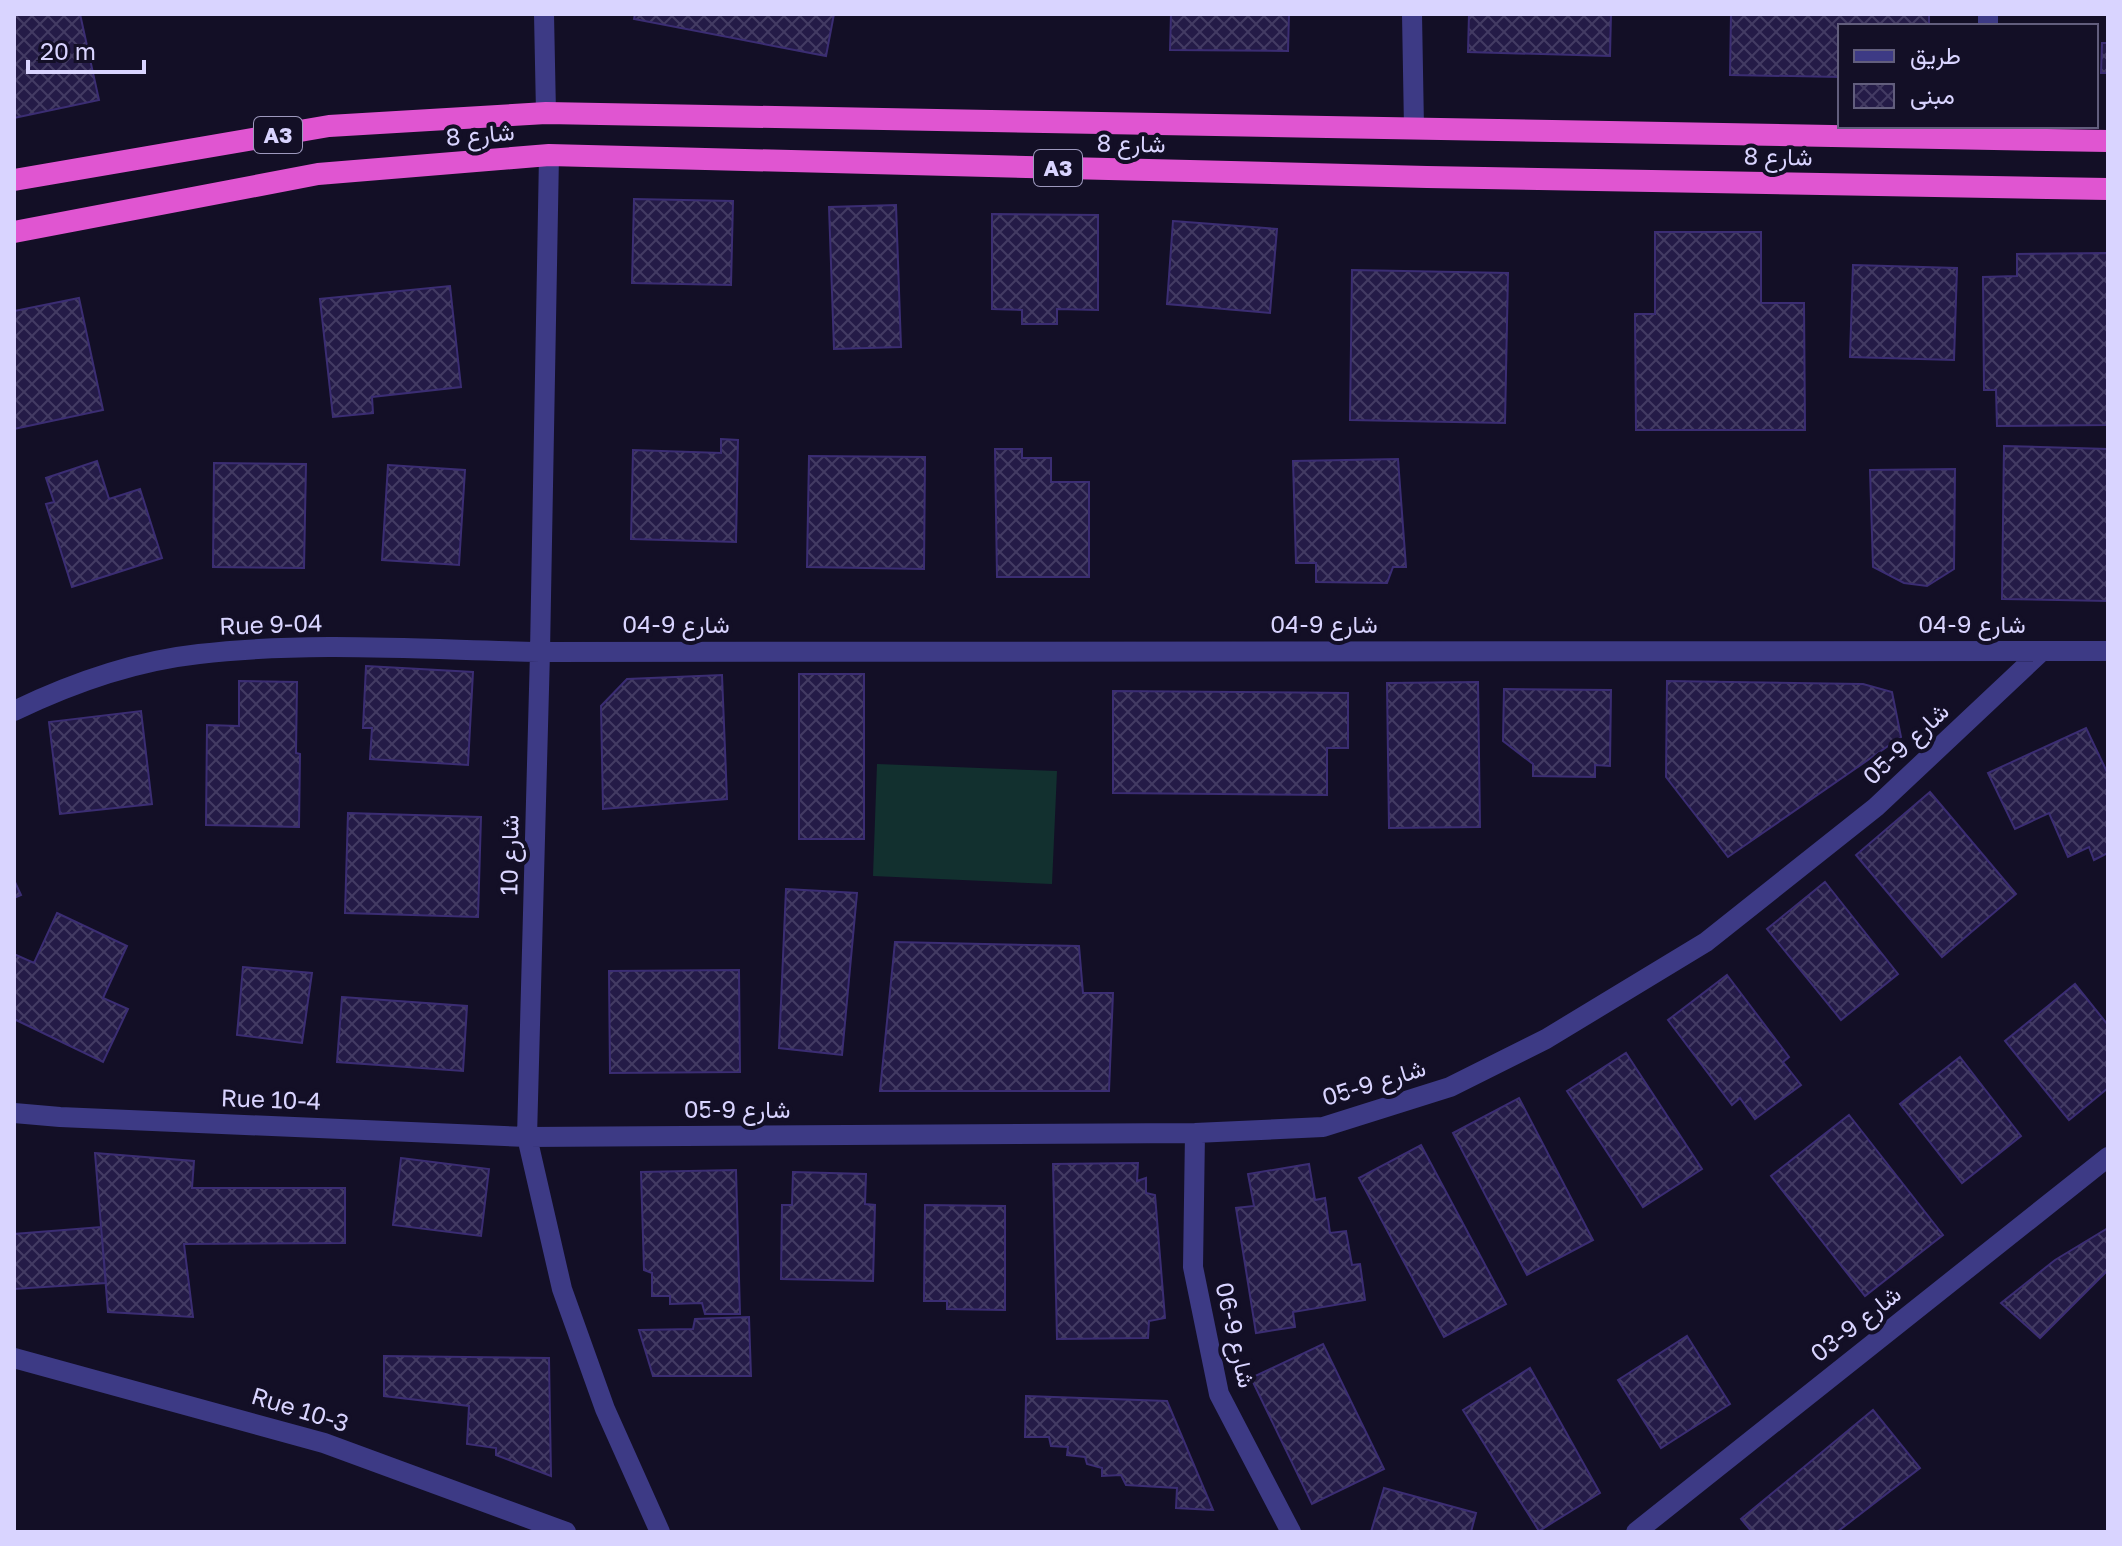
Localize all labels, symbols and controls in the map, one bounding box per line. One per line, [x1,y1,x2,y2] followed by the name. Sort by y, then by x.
[28,24,144,74] scale bar
[1838,24,2098,128] legend
[40,36,96,65] text: 20 m
[1910,40,1961,71] text: طريق
[1910,80,1955,110] text: مبنى
[444,116,516,154] street label: شارع 8
[254,117,302,153] road number: A3
[1096,127,1166,161] street label: شارع 8
[1743,140,1813,174] street label: شارع 8
[1034,150,1082,186] road number: A3
[219,607,323,640] street label: Rue 9-04
[622,609,730,641] street label: شارع 9-04
[1270,609,1378,641] street label: شارع 9-04
[1918,609,2026,641] street label: شارع 9-04
[1856,696,1956,792] street label: شارع 9-05
[493,814,527,896] street label: شارع 10
[1318,1052,1430,1114] street label: شارع 9-05
[220,1082,322,1115] street label: Rue 10-4
[684,1094,790,1126] street label: شارع 9-05
[1804,1278,1908,1370] street label: شارع 9-03
[1207,1279,1263,1391] street label: شارع 9-06
[248,1380,352,1437] street label: Rue 10-3

